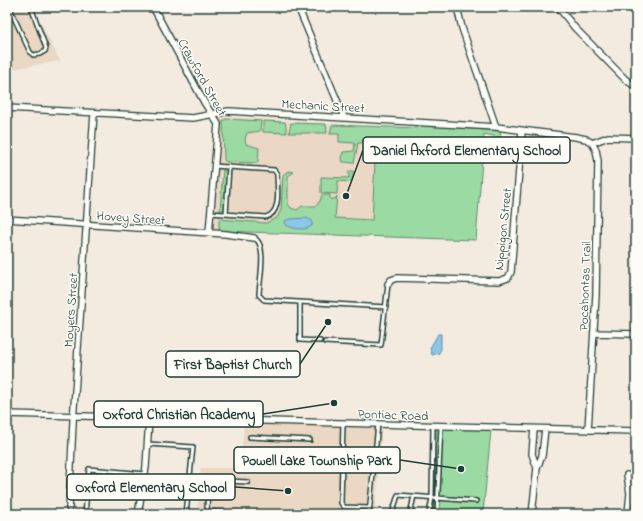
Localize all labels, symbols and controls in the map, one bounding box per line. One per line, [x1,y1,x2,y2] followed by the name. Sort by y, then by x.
[173,35,231,121] street label: Crawford Street
[281,95,366,118] street label: Mechanic Street
[363,137,570,163] callout: Daniel Axford Elementary School
[370,141,562,164] text: Daniel Axford Elementary School
[490,186,518,271] street label: Nippigon Street
[96,207,166,231] street label: Hovey Street
[574,241,597,331] street label: Pocahontas Trail
[59,272,85,348] street label: Moyers Street
[166,351,300,377] callout: First Baptist Church
[173,355,292,376] text: First Baptist Church
[94,401,263,427] callout: Oxford Christian Academy
[103,405,256,428] text: Oxford Christian Academy
[357,405,429,426] street label: Pontiac Road
[234,447,400,473] callout: Powell Lake Township Park
[242,451,393,472] text: Powell Lake Township Park
[67,474,235,500] callout: Oxford Elementary School
[75,478,227,501] text: Oxford Elementary School

